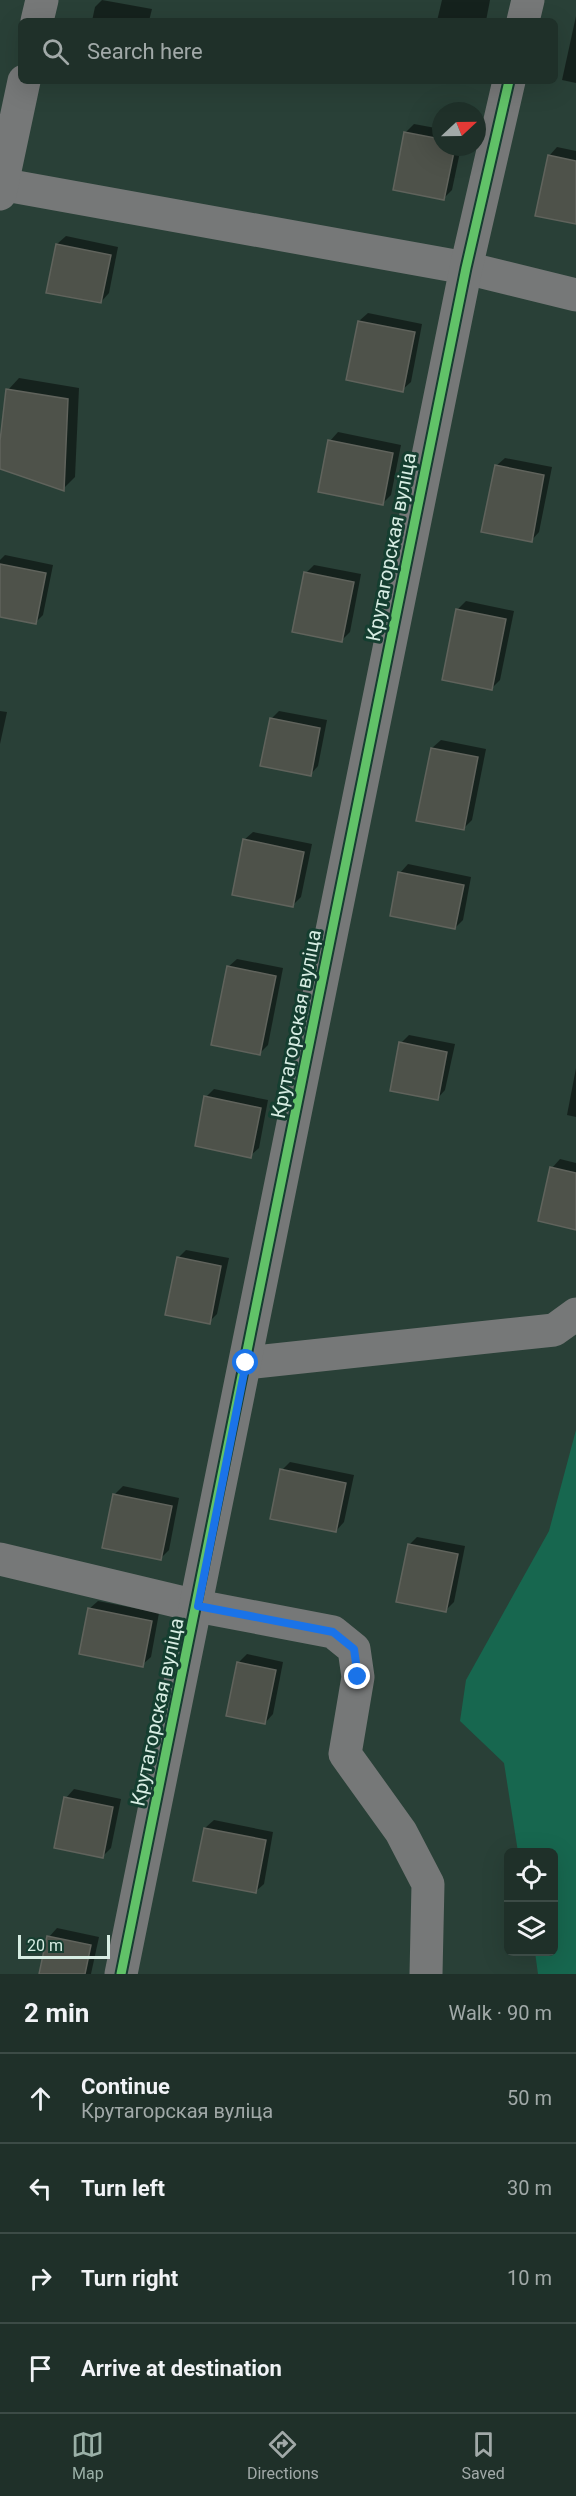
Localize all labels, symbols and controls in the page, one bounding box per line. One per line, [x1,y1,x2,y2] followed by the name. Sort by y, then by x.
[18,18,558,84] search box
[39,35,72,68] icon: search
[87,39,203,64] text: Search here
[432,102,486,156] north arrow
[361,450,421,644] street label: Крутагорская вуліца
[266,927,326,1121] street label: Крутагорская вуліца
[232,1349,258,1375] route start
[125,1616,189,1808] street label: Крутагорская вуліца
[344,1663,370,1689] route end
[504,1848,558,1956] map controls
[504,1848,558,1902] button: locate
[504,1902,558,1956] button: layers
[18,1932,110,1960] scale bar
[27,1936,63,1955] text: 20 m
[24,1998,89,2028] text: 2 min
[449,2001,552,2025] text: Walk · 90 m
[81,2074,170,2099] text: Continue
[24,2082,57,2115] icon: ahead
[507,2086,552,2110] text: 50 m
[81,2099,273,2123] text: Крутагорская вуліца
[24,2172,57,2205] icon: left
[81,2176,165,2201] text: Turn left
[507,2176,552,2200] text: 30 m
[24,2262,57,2295] icon: right
[81,2266,178,2291] text: Turn right
[507,2266,552,2290] text: 10 m
[24,2352,57,2385] icon: arrive
[81,2356,282,2381] text: Arrive at destination
[71,2428,104,2483] tab: Map
[247,2428,319,2483] tab: Directions
[461,2428,505,2483] tab: Saved

